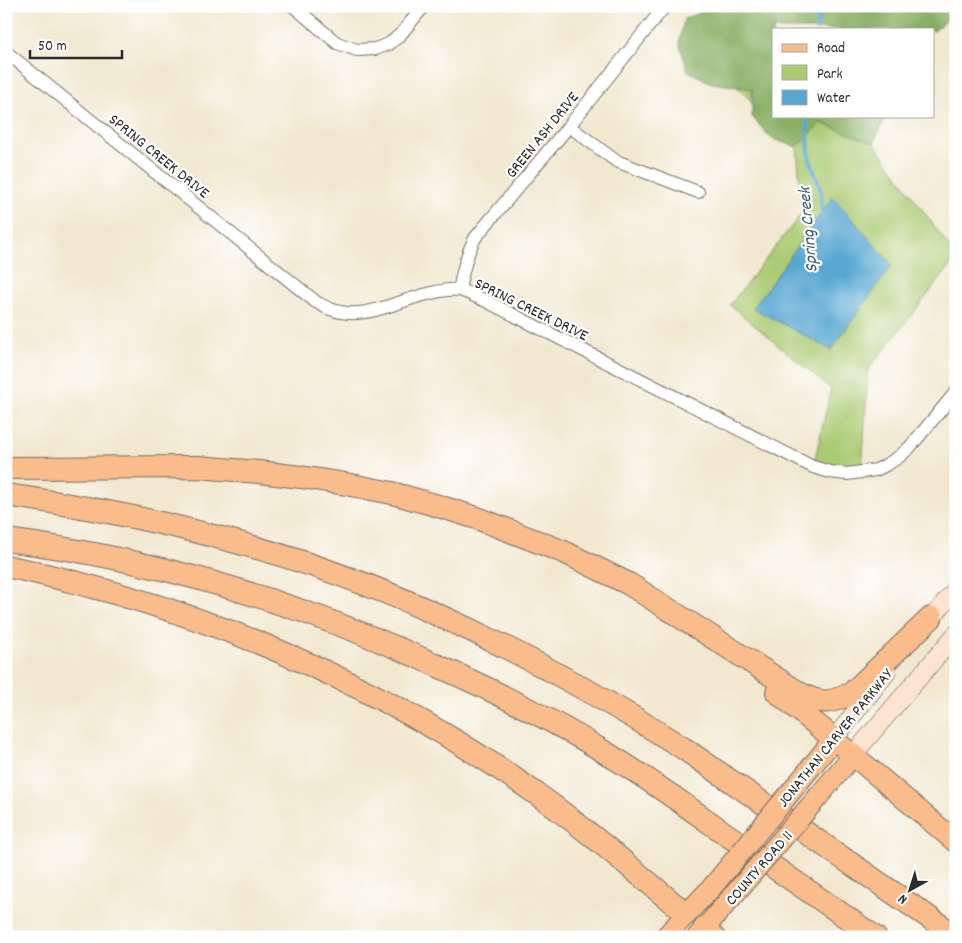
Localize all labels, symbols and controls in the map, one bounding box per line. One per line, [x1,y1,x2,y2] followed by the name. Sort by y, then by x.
[30,28,122,60] scale bar
[772,28,934,118] legend
[38,36,67,58] text: 50 m
[817,38,845,60] text: Road
[817,64,843,86] text: Park
[501,87,586,184] street label: GREEN ASH DRIVE
[817,88,851,110] text: Water
[103,109,214,205] street label: SPRING CREEK DRIVE
[793,185,826,273] water label: Spring Creek
[470,273,592,348] street label: SPRING CREEK DRIVE
[773,663,900,813] street label: JONATHAN CARVER PARKWAY
[721,826,799,911] street label: COUNTY ROAD 11
[884,866,934,916] north arrow
[894,889,912,908] text: N

